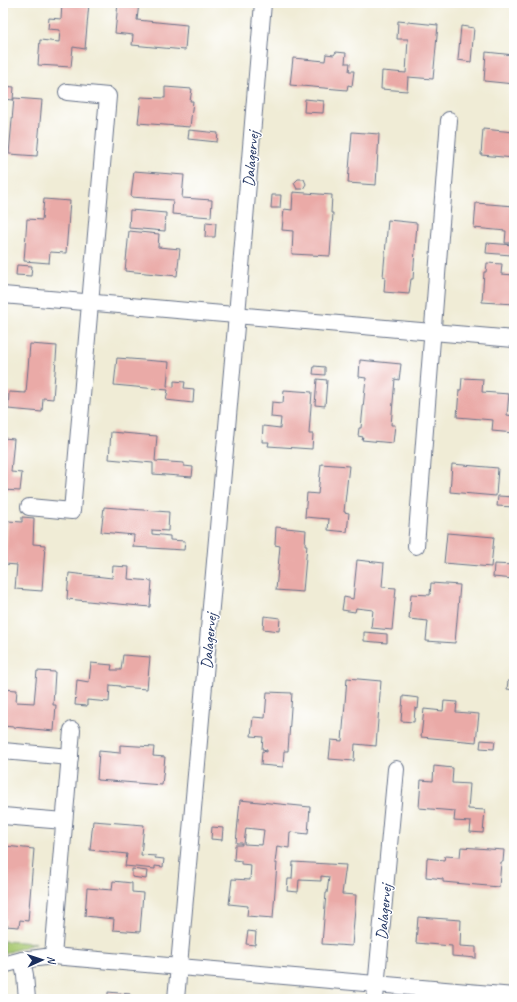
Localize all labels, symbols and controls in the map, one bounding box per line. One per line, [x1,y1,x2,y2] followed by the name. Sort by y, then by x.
[239,128,264,188] street label: Dalagervej
[197,610,222,670] street label: Dalagervej
[372,881,397,941] street label: Dalagervej
[22,940,62,980] north arrow
[45,956,59,965] text: N

